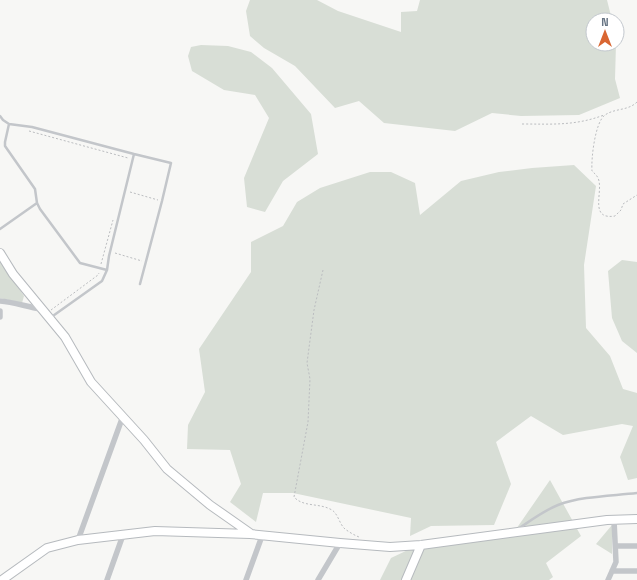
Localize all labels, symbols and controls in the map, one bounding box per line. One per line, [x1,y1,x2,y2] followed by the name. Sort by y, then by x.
[585,12,625,52] north arrow
[601,15,609,29] text: N

